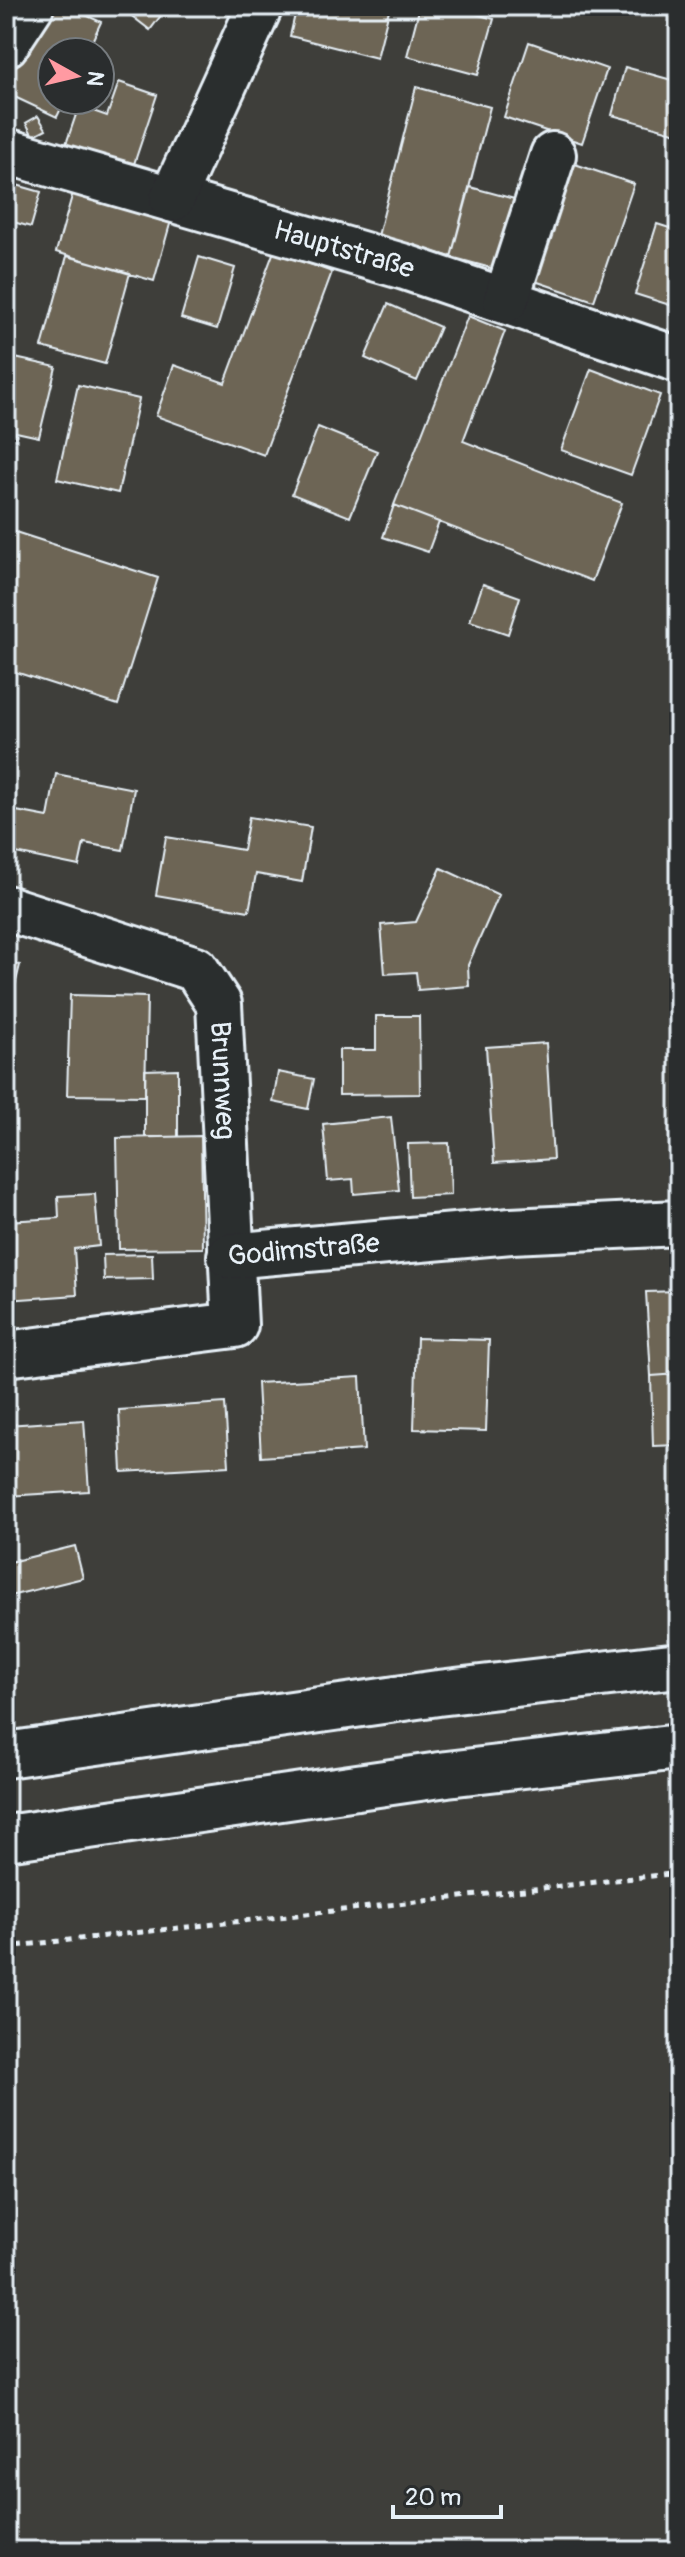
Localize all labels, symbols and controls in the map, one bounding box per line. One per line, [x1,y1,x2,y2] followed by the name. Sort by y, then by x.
[36,36,116,116] north arrow
[80,69,110,88] text: N
[270,212,419,286] street label: Hauptstraße
[202,1020,243,1141] street label: Brunnweg
[226,1225,381,1274] street label: Godimstraße
[393,2469,501,2519] scale bar
[405,2483,461,2512] text: 20 m

